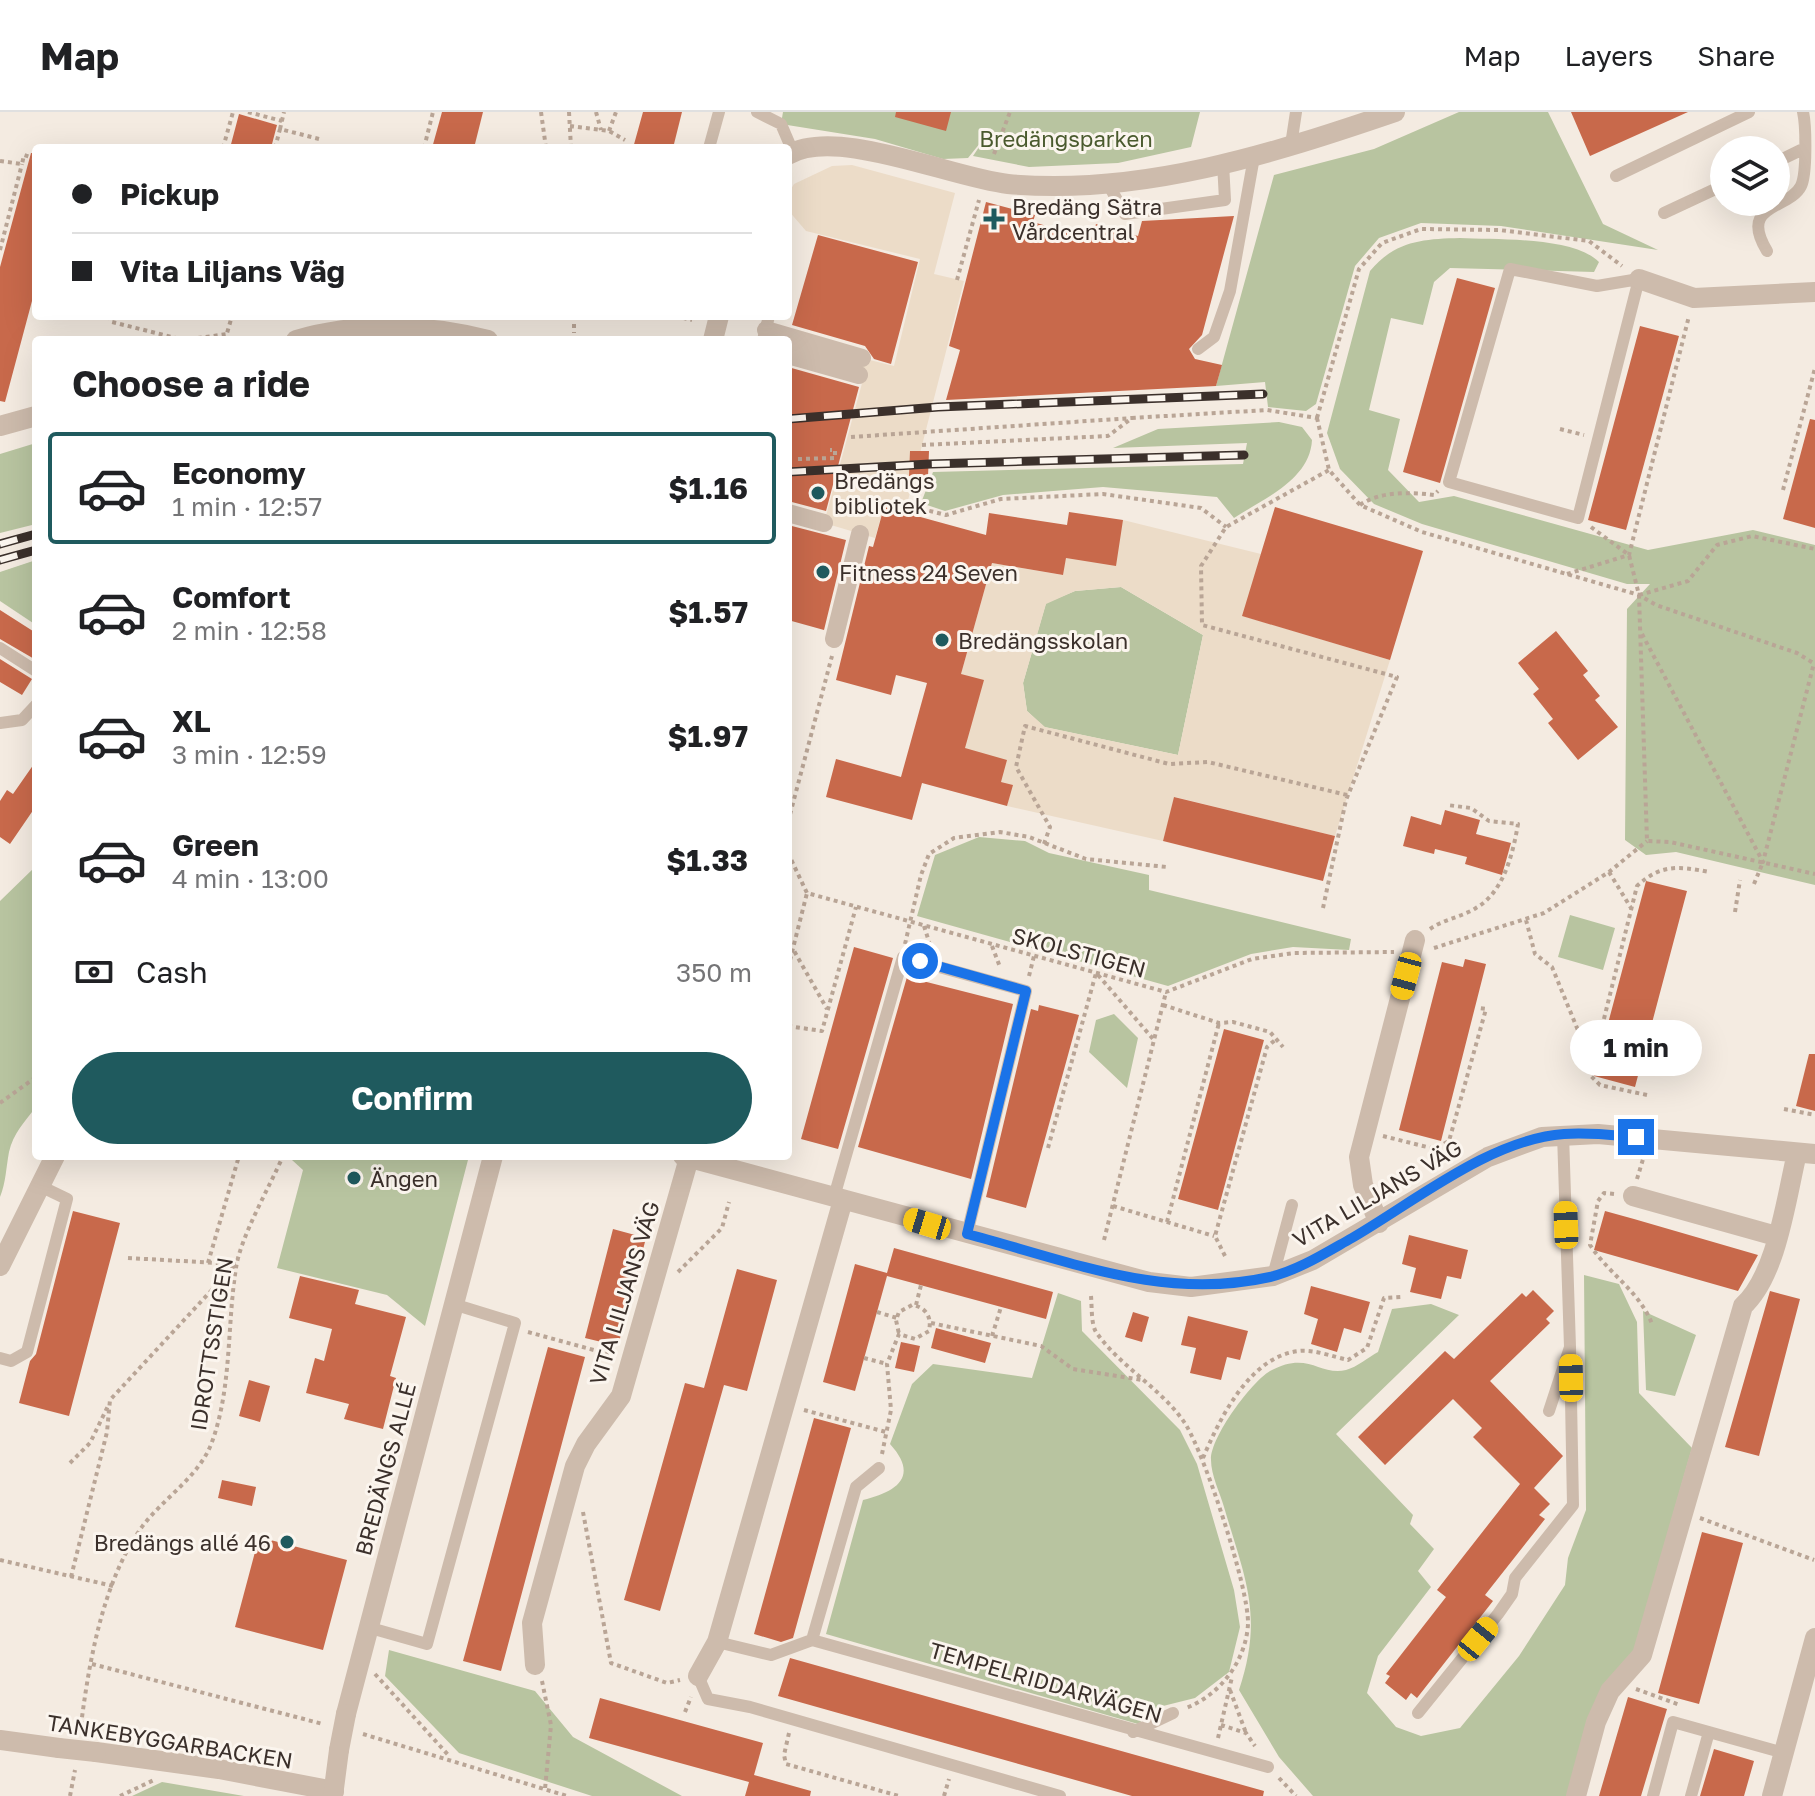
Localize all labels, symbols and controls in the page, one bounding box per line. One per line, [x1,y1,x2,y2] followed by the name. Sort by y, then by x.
[40,33,119,78] text: Map
[1463,39,1521,72] text: Map
[1565,39,1653,72] text: Layers
[1697,39,1775,72] text: Share
[979,125,1153,152] park label: Bredängsparken
[1710,136,1790,216] map controls
[1710,136,1790,216] button: layers
[120,176,219,212] text: Pickup
[1012,193,1162,245] place label: Bredäng Sätra Vårdcentral
[983,208,1005,230] marker: Bredäng Sätra Vårdcentral
[120,253,345,289] text: Vita Liljans Väg
[72,362,310,405] text: Choose a ride
[76,452,148,524] icon: car
[172,455,306,491] text: Economy
[834,467,935,519] place label: Bredängs bibliotek
[668,470,748,506] text: $1.16
[809,484,827,502] marker: Bredängs bibliotek
[172,491,322,522] text: 1 min · 12:57
[839,559,1018,586] place label: Fitness 24 Seven
[814,563,832,581] marker: Fitness 24 Seven
[76,576,148,648] icon: car
[172,579,291,615] text: Comfort
[668,594,748,630] text: $1.57
[172,615,327,646] text: 2 min · 12:58
[958,627,1128,654] place label: Bredängsskolan
[933,631,951,649] marker: Bredängsskolan
[76,700,148,772] icon: car
[172,703,211,739] text: XL
[667,718,748,754] text: $1.97
[172,739,327,770] text: 3 min · 12:59
[76,824,148,896] icon: car
[172,827,259,863] text: Green
[666,842,748,878] text: $1.33
[172,863,329,894] text: 4 min · 13:00
[1009,921,1149,983] street label: SKOLSTIGEN
[902,943,938,979] route start
[72,950,116,994] icon: cash
[1388,950,1424,1002] car
[136,954,208,990] text: Cash
[676,957,752,988] text: 350 m
[1570,1021,1702,1077] callout: 1 min
[1603,1032,1669,1063] text: 1 min
[72,1052,752,1144] button: Confirm
[1618,1119,1654,1155] route end
[1287,1134,1467,1252] street label: VITA LILJANS VÄG
[370,1165,438,1192] place label: Ängen
[345,1169,363,1187] marker: Ängen
[583,1198,665,1388] street label: VITA LILJANS VÄG
[1553,1201,1579,1249] car
[901,1206,953,1242] car
[184,1255,238,1433] street label: IDROTTSSTIGEN
[1559,1354,1583,1402] car
[349,1380,421,1558] street label: BREDÄNGS ALLÉ
[94,1529,271,1556] place label: Bredängs allé 46
[278,1533,296,1551] marker: Bredängs allé 46
[1454,1613,1502,1665] car
[927,1636,1165,1728] street label: TEMPELRIDDARVÄGEN
[45,1708,295,1774] street label: TANKEBYGGARBACKEN

